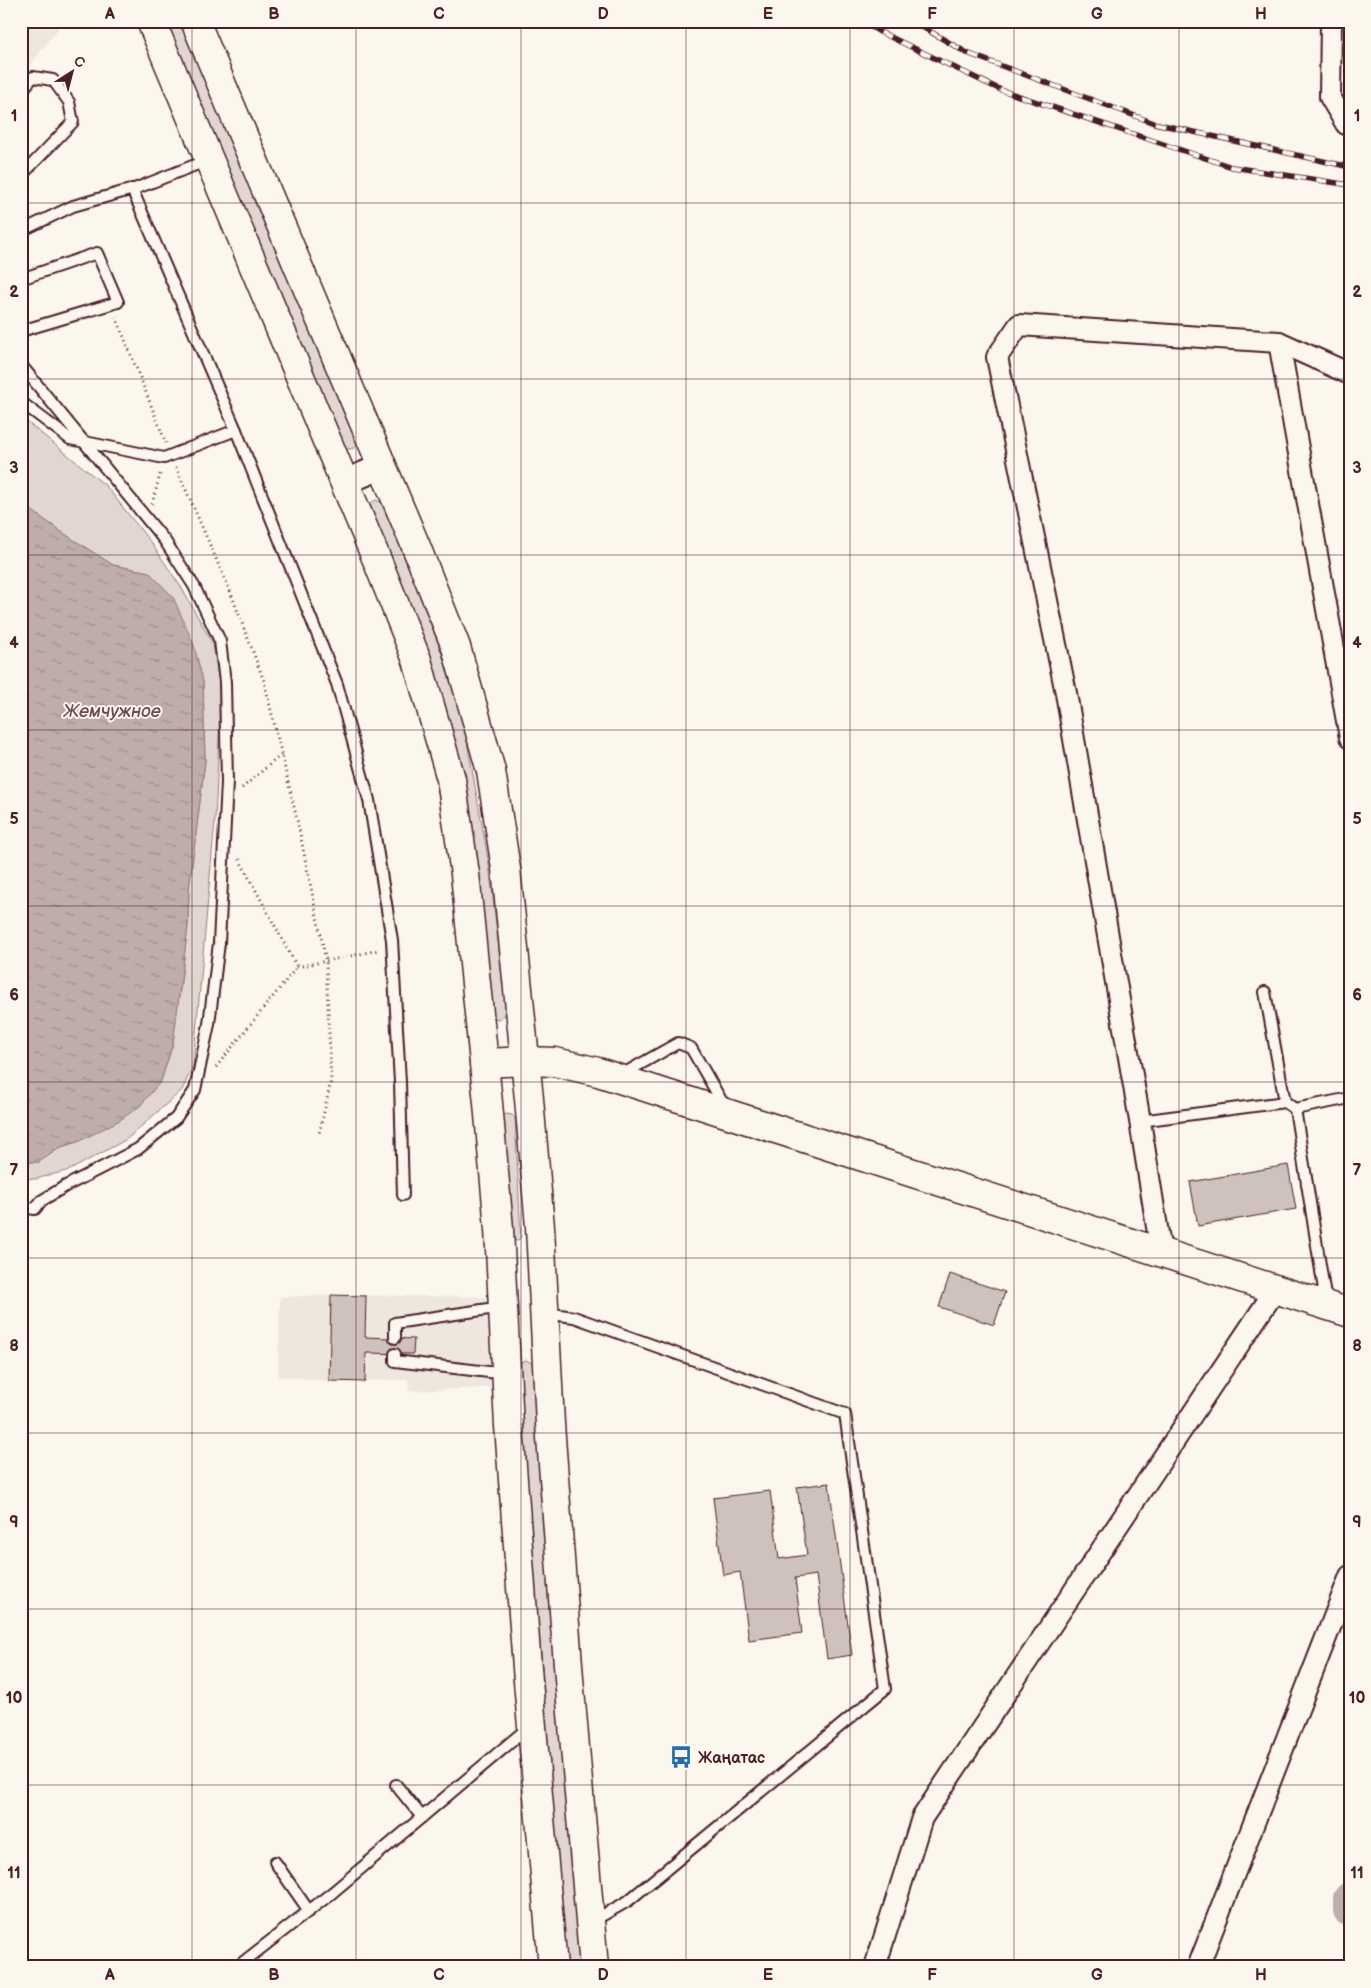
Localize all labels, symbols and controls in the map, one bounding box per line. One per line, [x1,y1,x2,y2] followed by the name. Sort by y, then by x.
[104,5,115,24] text: A
[268,5,280,24] text: B
[433,5,445,24] text: C
[597,5,609,24] text: D
[763,5,773,24] text: E
[927,5,937,24] text: F
[1091,5,1103,24] text: G
[1255,5,1267,24] text: H
[48,48,98,98] north arrow
[70,52,88,72] text: С
[11,107,17,126] text: 1
[1354,107,1360,126] text: 1
[9,283,19,302] text: 2
[1352,283,1362,302] text: 2
[9,459,19,478] text: 3
[1352,459,1362,478] text: 3
[9,634,19,653] text: 4
[1352,634,1362,653] text: 4
[62,701,161,722] water label: Жемчужное
[9,810,19,829] text: 5
[1352,810,1362,829] text: 5
[9,986,19,1005] text: 6
[1352,986,1362,1005] text: 6
[10,1161,19,1180] text: 7
[1353,1161,1362,1180] text: 7
[9,1337,19,1356] text: 8
[1352,1337,1362,1356] text: 8
[9,1513,19,1532] text: 9
[1352,1513,1362,1532] text: 9
[6,1689,22,1708] text: 10
[1349,1689,1365,1708] text: 10
[668,1744,694,1770] bus stop icon: Жаңатас
[698,1749,765,1768] place label: Жаңатас
[7,1864,21,1883] text: 11
[1350,1864,1364,1883] text: 11
[104,1966,115,1985] text: A
[268,1966,280,1985] text: B
[433,1966,445,1985] text: C
[597,1966,609,1985] text: D
[763,1966,773,1985] text: E
[927,1966,937,1985] text: F
[1091,1966,1103,1985] text: G
[1255,1966,1267,1985] text: H

